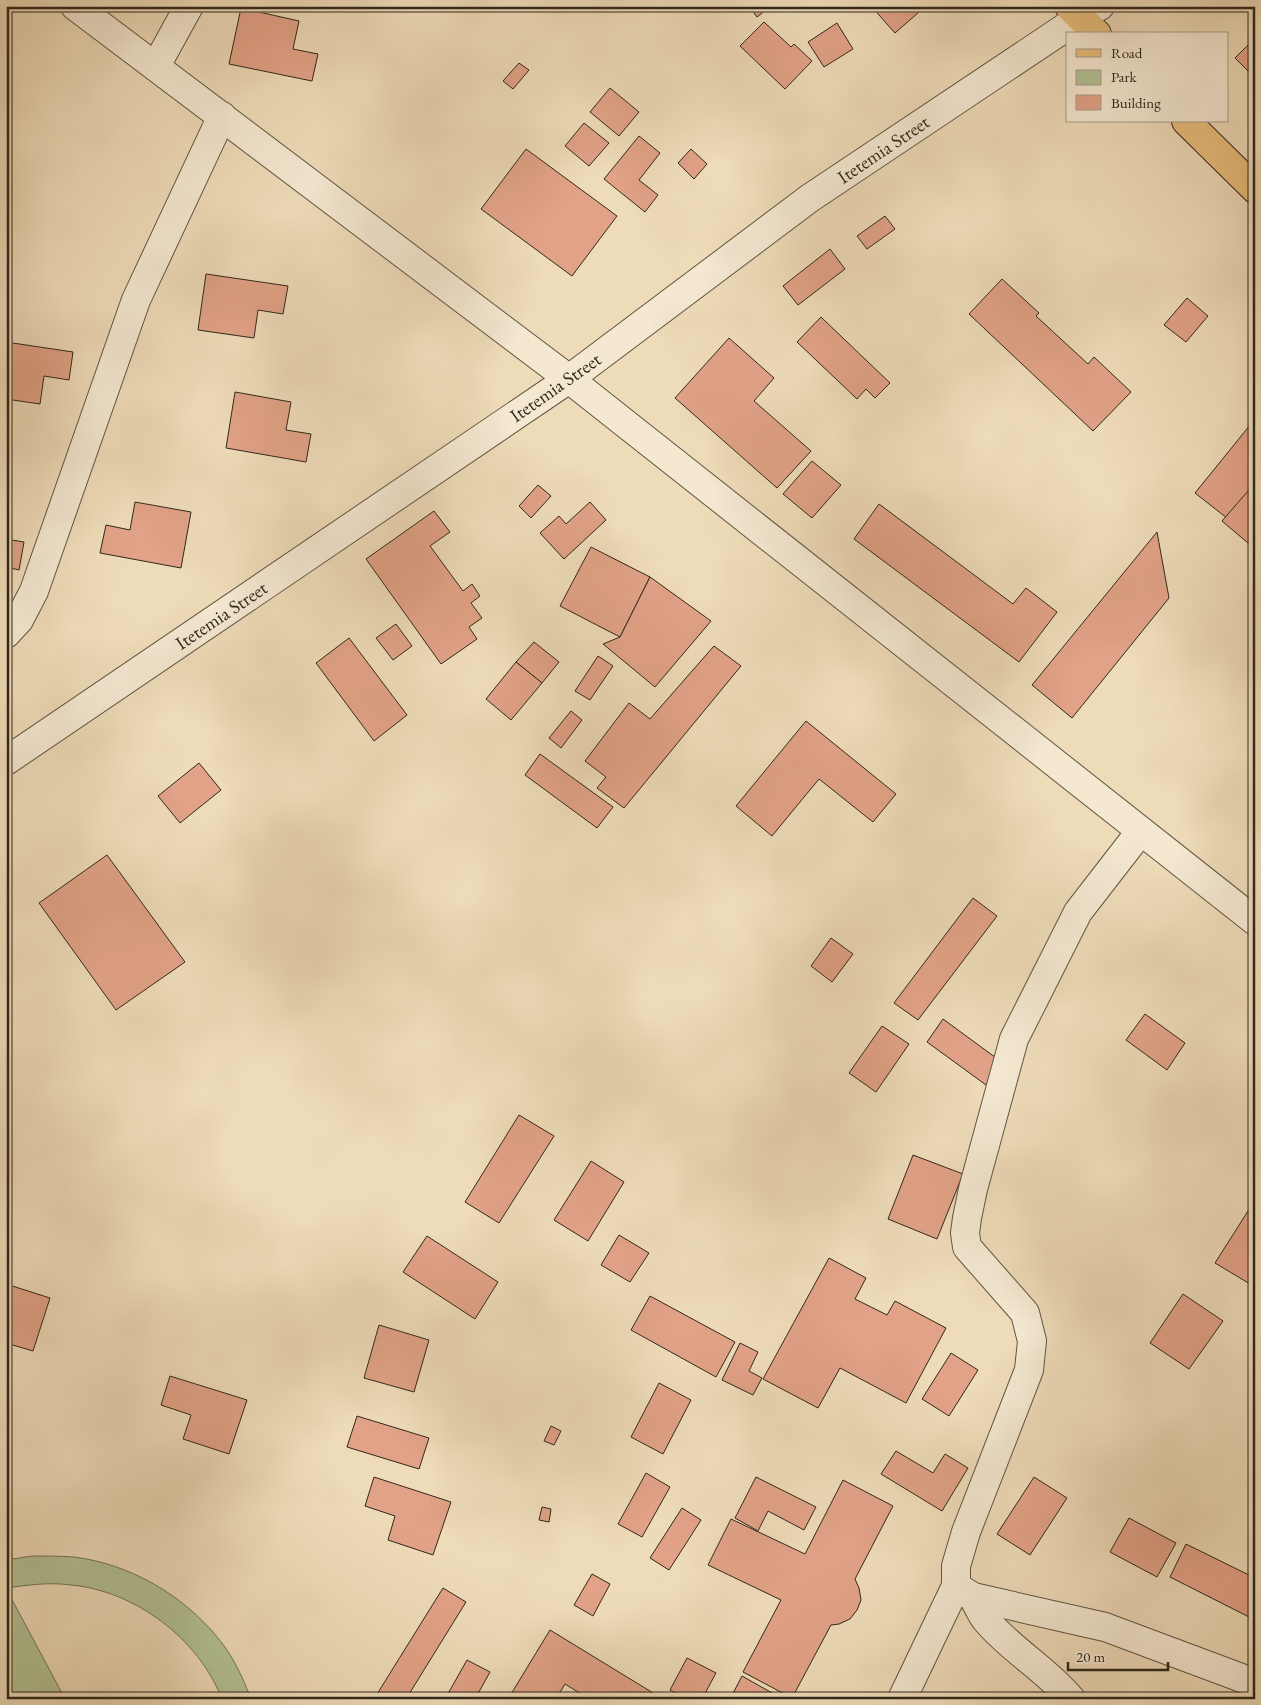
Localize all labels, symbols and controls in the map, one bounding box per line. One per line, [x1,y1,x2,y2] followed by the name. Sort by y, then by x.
[1066,32,1228,122] legend
[1111,43,1143,62] text: Road
[1111,67,1138,86] text: Park
[1111,93,1161,112] text: Building
[832,109,934,189] street label: Itetemia Street
[505,347,606,428] street label: Itetemia Street
[170,575,272,655] street label: Itetemia Street
[1068,1640,1168,1672] scale bar
[1076,1647,1105,1666] text: 20 m

